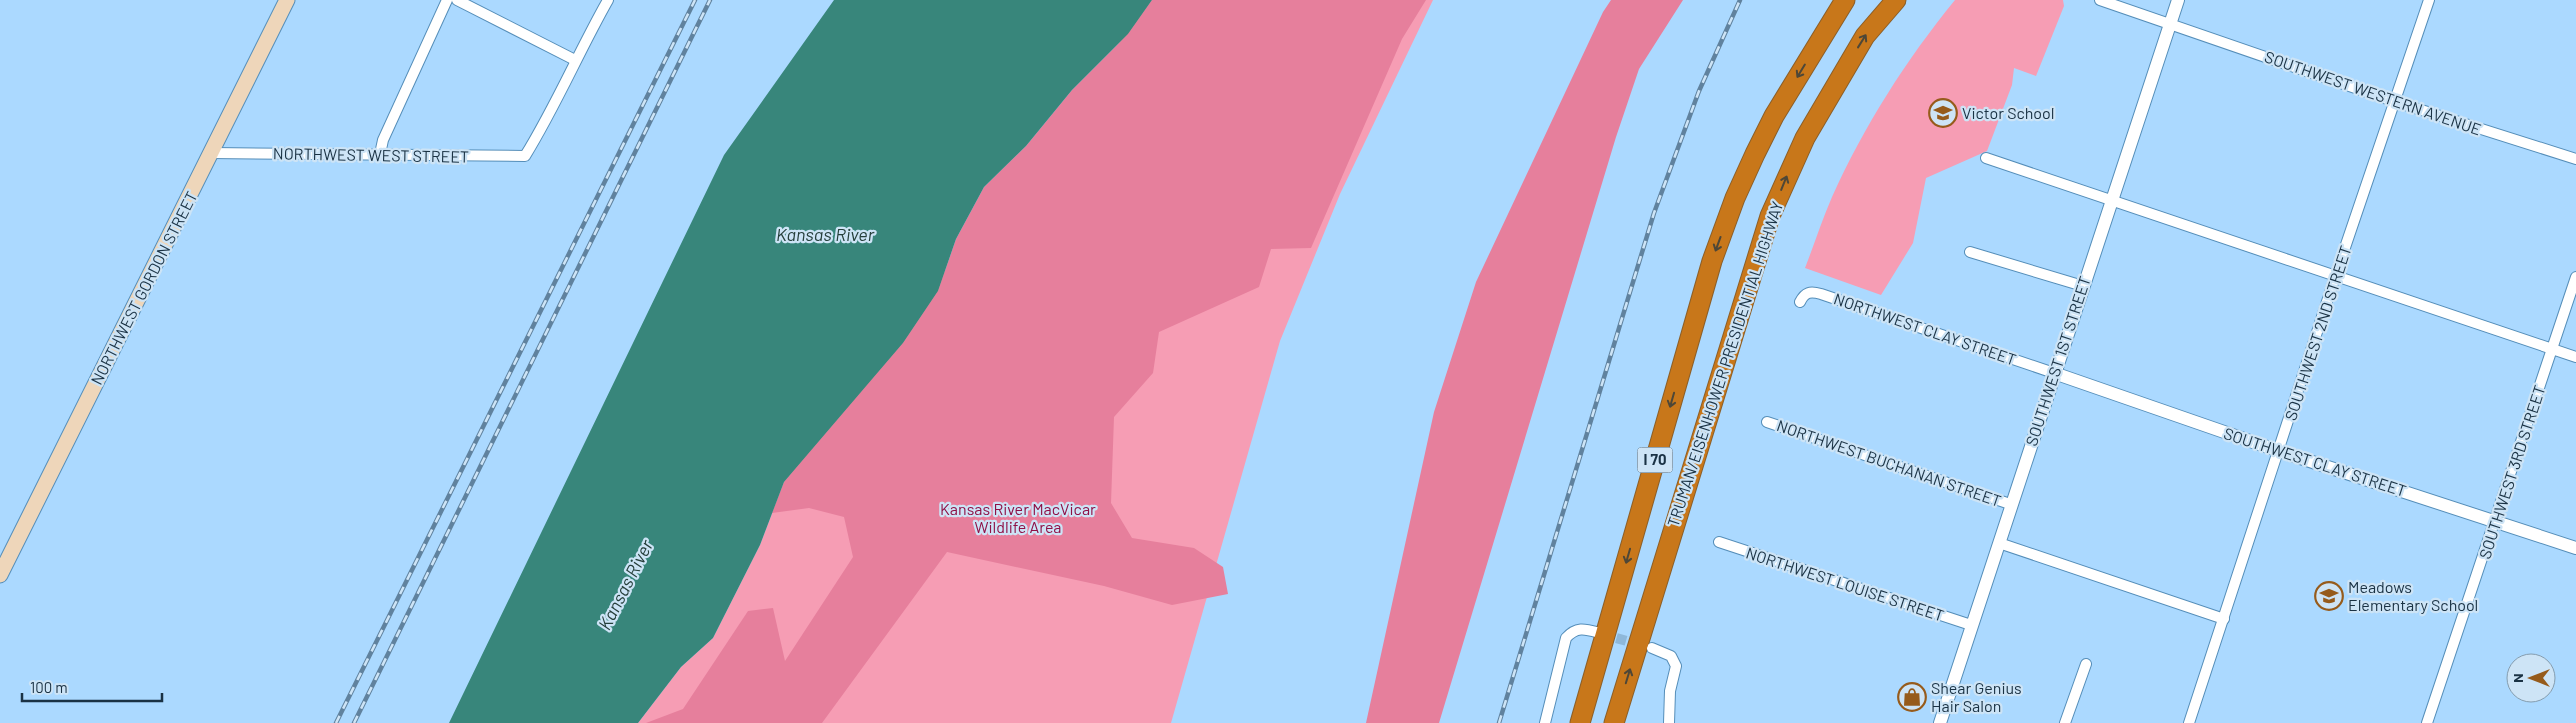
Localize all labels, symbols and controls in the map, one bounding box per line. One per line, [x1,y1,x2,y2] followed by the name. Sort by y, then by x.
[1857,35,1867,49] one-way arrow
[2262,46,2484,139] street label: SOUTHWEST WESTERN AVENUE
[1796,64,1806,78] one-way arrow
[1928,98,1958,128] school or university icon: Victor School
[1962,103,2054,122] place label: Victor School
[273,143,469,166] street label: NORTHWEST WEST STREET
[1780,176,1789,191] one-way arrow
[86,188,201,388] street label: NORTHWEST GORDON STREET
[1663,199,1786,529] street label: TRUMAN/EISENHOWER PRESIDENTIAL HIGHWAY
[776,223,875,245] water label: Kansas River
[1713,236,1722,251] one-way arrow
[2280,243,2355,423] street label: SOUTHWEST 2ND STREET
[2021,274,2094,448] street label: SOUTHWEST 1ST STREET
[1831,288,2019,369] street label: NORTHWEST CLAY STREET
[2474,383,2549,561] street label: SOUTHWEST 3RD STREET
[1667,391,1677,407] one-way arrow
[1774,415,2004,510] street label: NORTHWEST BUCHANAN STREET
[2222,423,2409,500] street label: SOUTHWEST CLAY STREET
[1638,448,1672,472] road number: I 70
[940,499,1096,536] park label: Kansas River MacVicar Wildlife Area
[593,535,657,633] water label: Kansas River
[1744,543,1947,625] street label: NORTHWEST LOUISE STREET
[1623,547,1632,563] one-way arrow
[2348,577,2478,614] place label: Meadows Elementary School
[2314,581,2344,611] school or university icon: Meadows Elementary School
[2506,653,2556,703] north arrow
[1624,669,1634,685] one-way arrow
[22,670,162,702] scale bar
[2509,673,2526,683] text: N
[30,678,68,696] text: 100 m
[1931,678,2022,715] place label: Shear Genius Hair Salon
[1897,682,1927,712] shop icon: Shear Genius Hair Salon

